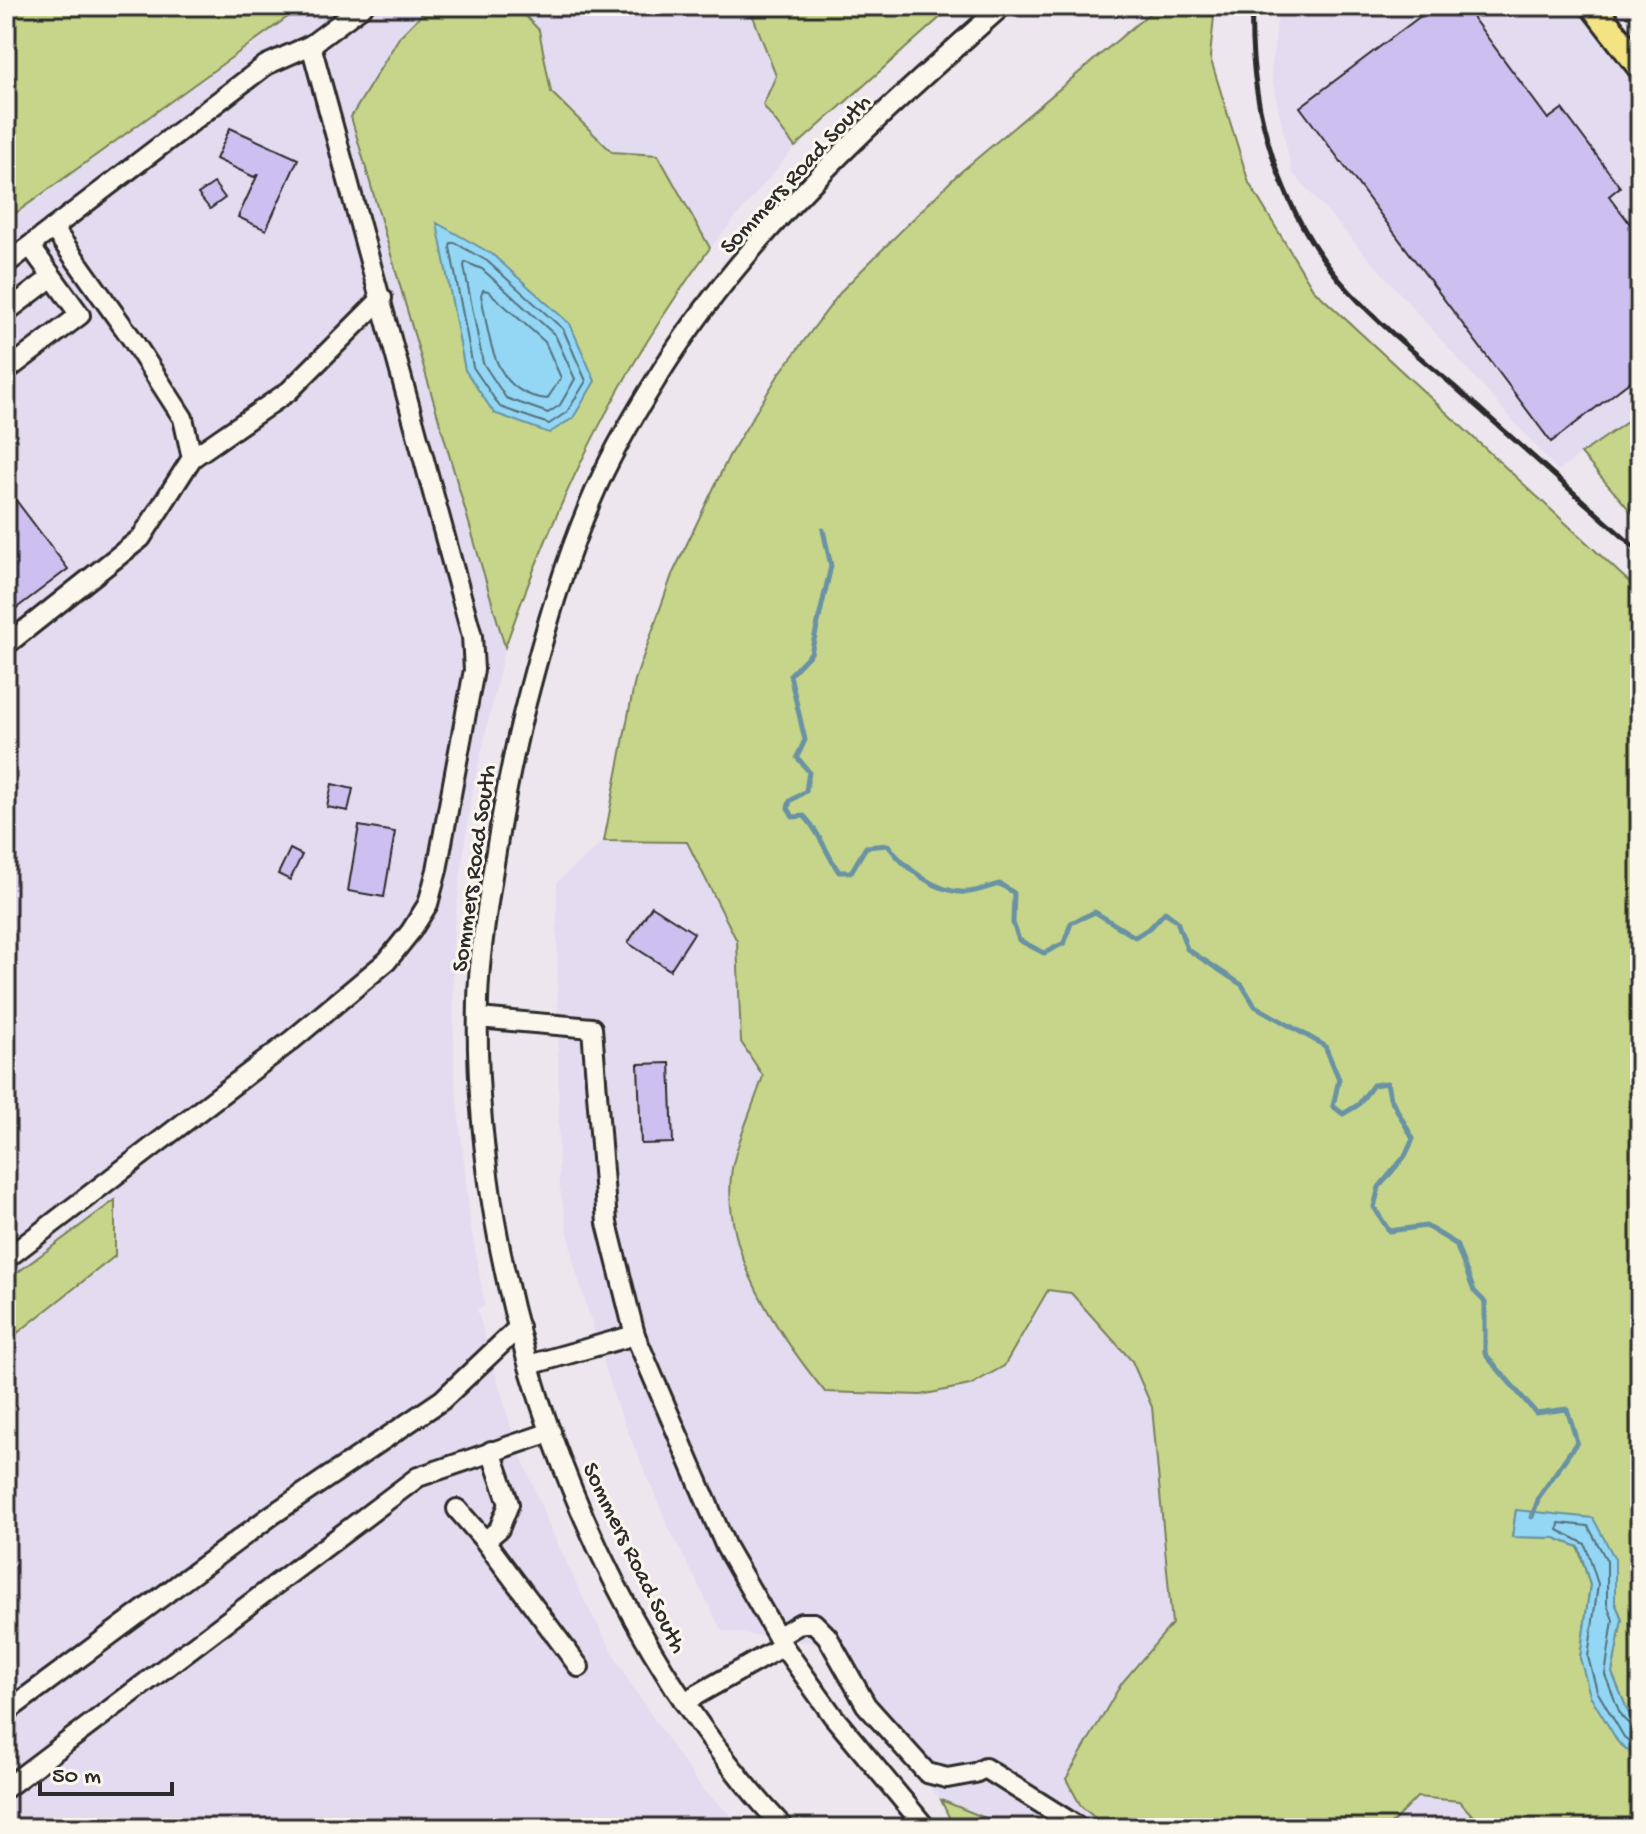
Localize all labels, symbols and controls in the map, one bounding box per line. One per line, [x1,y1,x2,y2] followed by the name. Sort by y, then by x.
[715,89,878,262] street label: Sommers Road South
[447,763,504,974] street label: Sommers Road South
[574,1458,692,1659] street label: Sommers Road South
[40,1746,172,1796] scale bar
[52,1763,101,1792] text: 50 m

